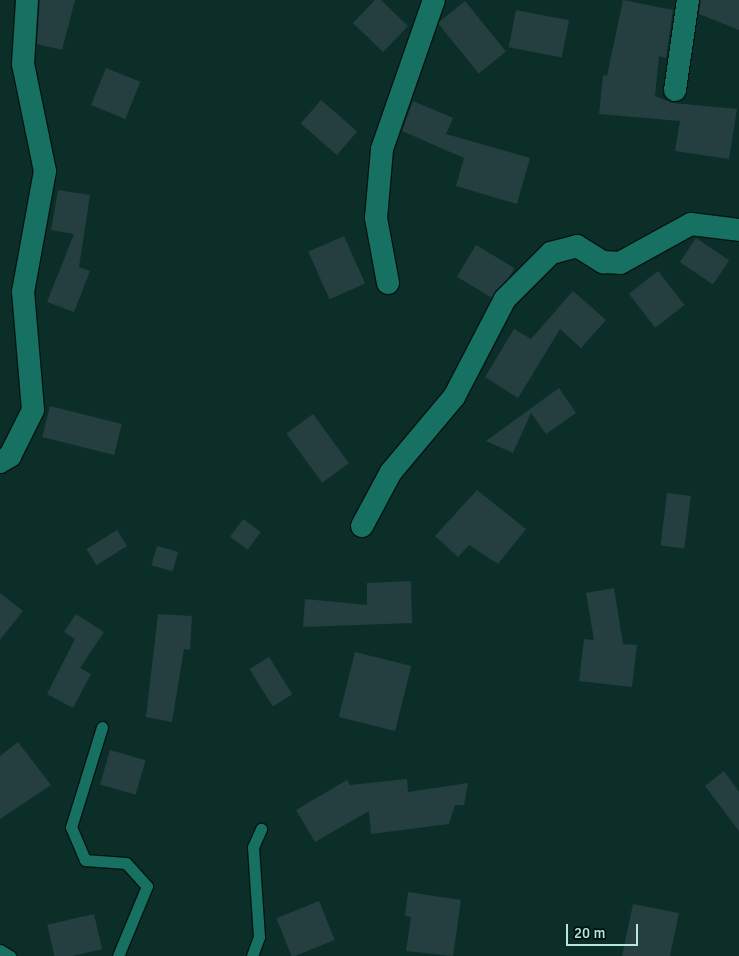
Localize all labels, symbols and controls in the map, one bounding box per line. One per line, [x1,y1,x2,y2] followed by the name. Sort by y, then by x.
[569,914,642,946] scale bar
[574,924,605,942] text: 20 m

